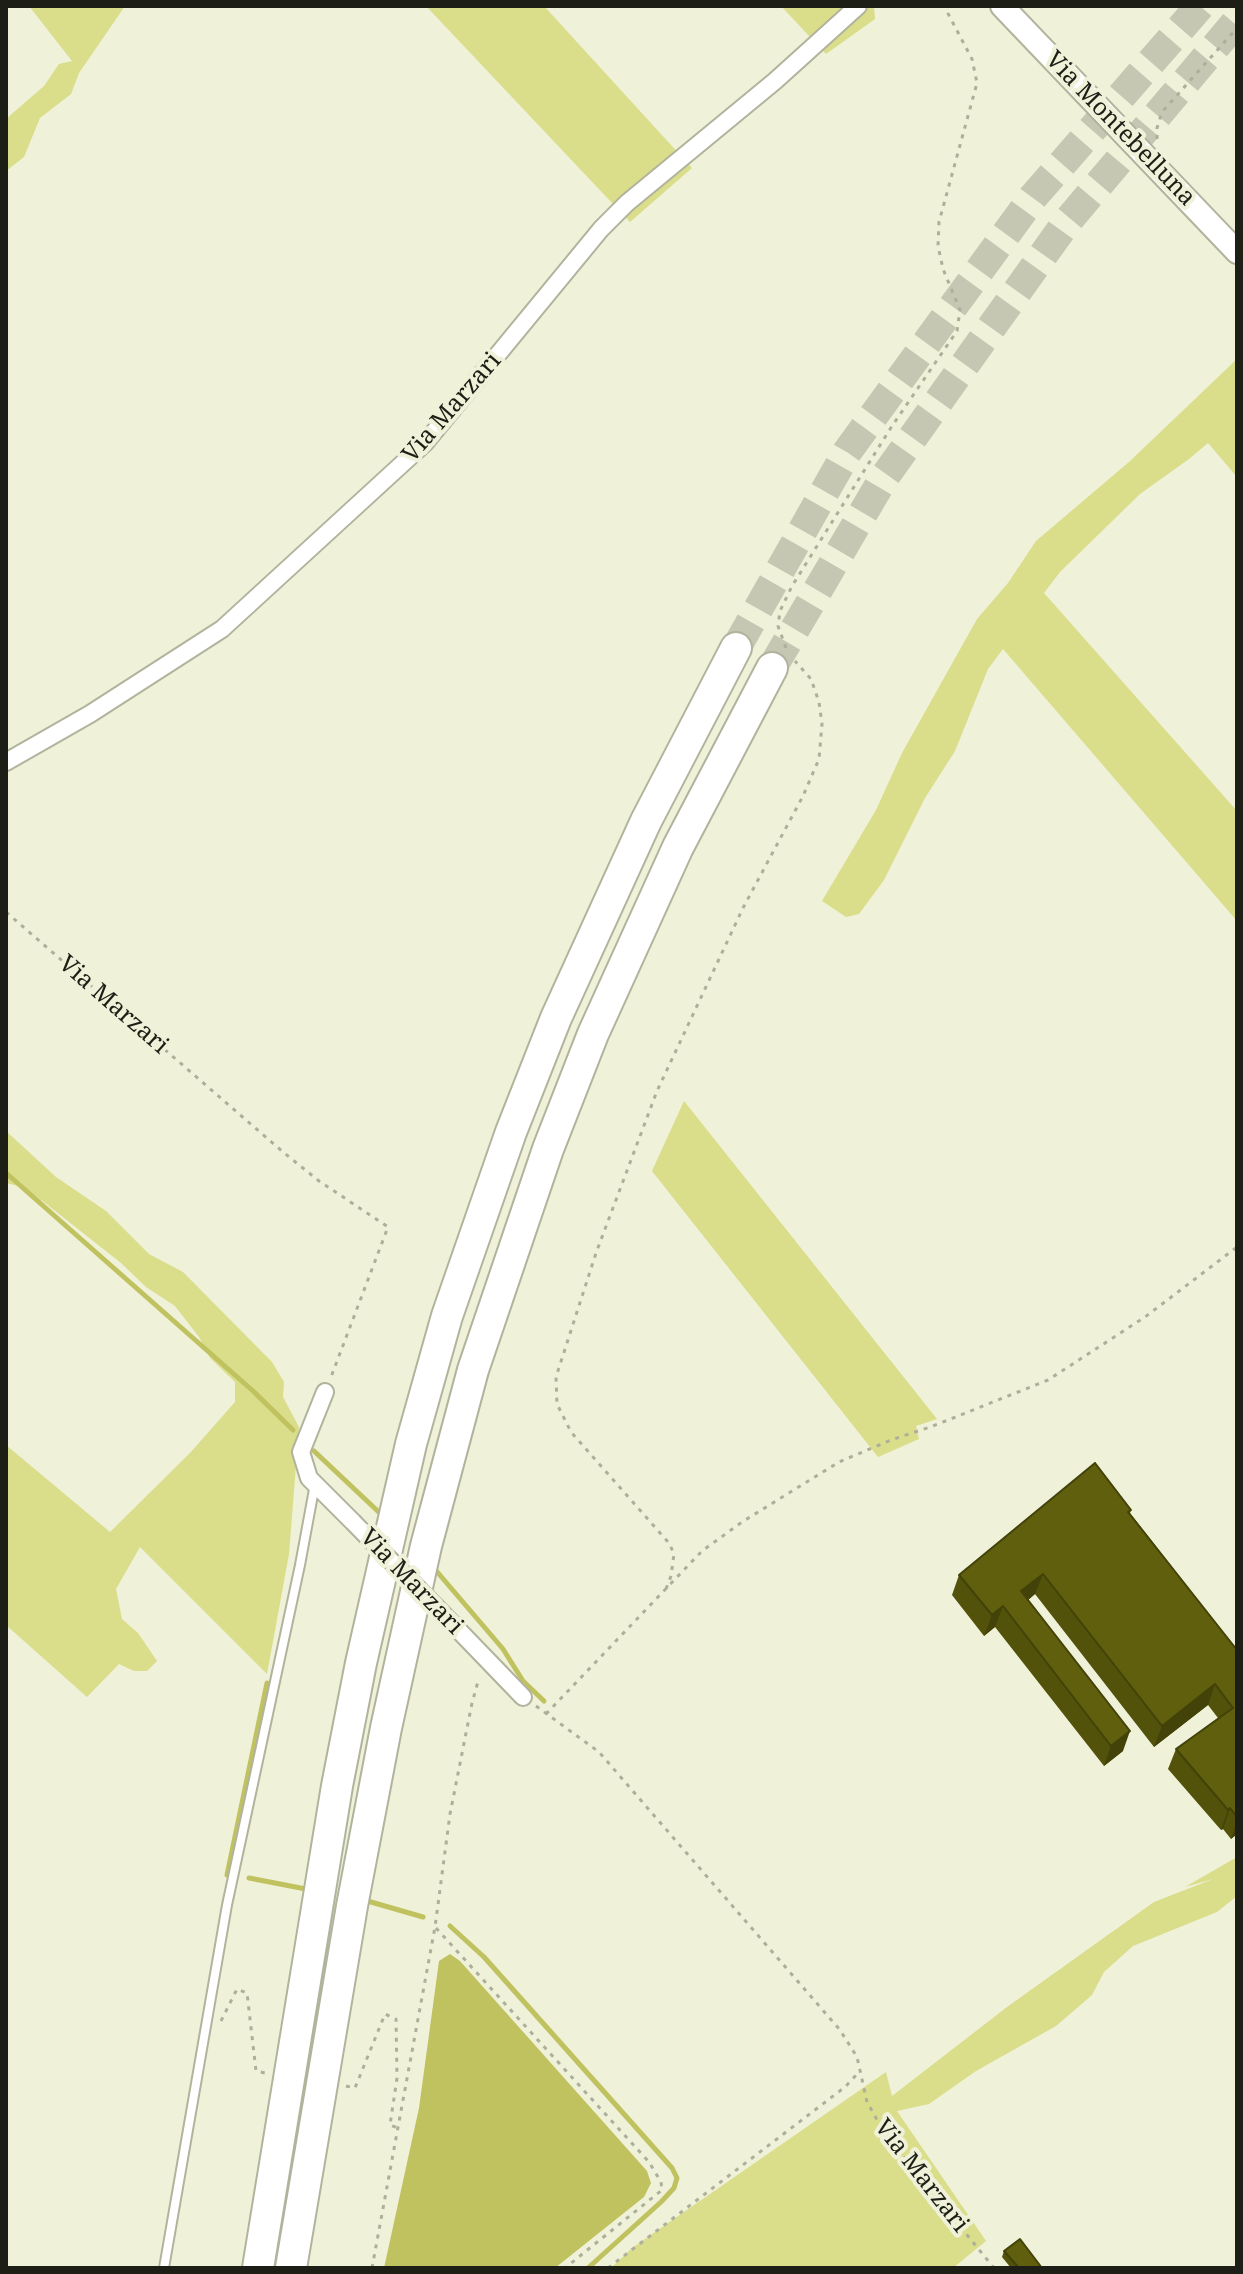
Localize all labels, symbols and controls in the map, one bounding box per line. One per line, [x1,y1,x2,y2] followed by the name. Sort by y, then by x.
[1039,46,1201,212] street label: Via Montebelluna
[397,347,507,469] street label: Via Marzari
[52,950,174,1060] street label: Via Marzari
[354,1523,468,1641] street label: Via Marzari
[868,2114,974,2238] street label: Via Marzari

